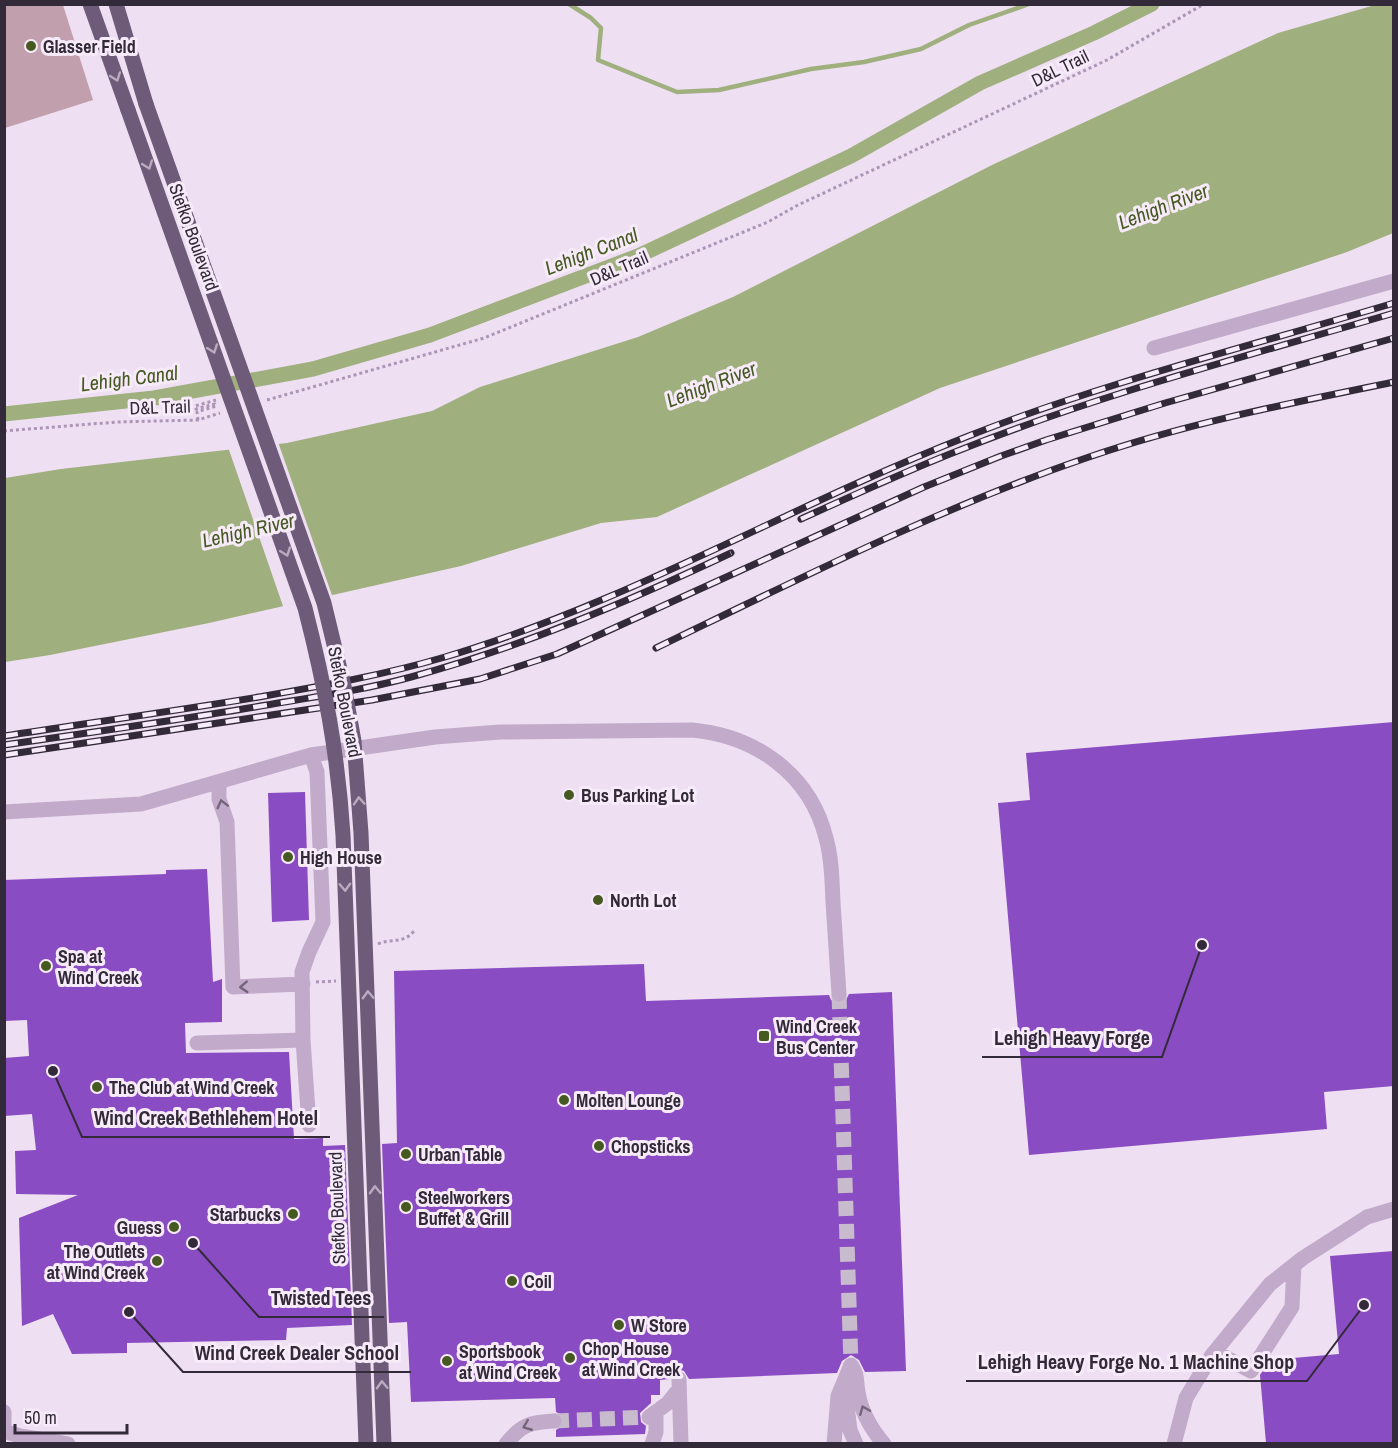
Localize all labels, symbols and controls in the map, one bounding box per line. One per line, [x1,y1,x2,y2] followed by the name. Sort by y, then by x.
[43,34,136,59] place label: Glasser Field
[24,39,38,53] marker: Glasser Field
[1027,43,1093,93] street label: D&L Trail
[109,71,122,82] one-way arrow
[140,159,153,170] one-way arrow
[1114,176,1212,235] water label: Lehigh River
[163,180,225,294] street label: Stefko Boulevard
[541,221,642,281] water label: Lehigh Canal
[586,245,652,291] street label: D&L Trail
[206,343,219,354] one-way arrow
[662,354,760,413] water label: Lehigh River
[79,359,179,397] water label: Lehigh Canal
[129,393,191,421] street label: D&L Trail
[199,506,297,554] water label: Lehigh River
[278,546,291,557] one-way arrow
[322,644,368,760] street label: Stefko Boulevard
[581,783,694,808] place label: Bus Parking Lot
[562,788,576,802] marker: Bus Parking Lot
[353,796,366,805] one-way arrow
[216,800,229,810] one-way arrow
[300,845,382,870] place label: High House
[281,850,295,864] marker: High House
[338,883,351,892] one-way arrow
[610,888,676,913] place label: North Lot
[591,893,605,907] marker: North Lot
[58,944,140,990] place label: Spa at Wind Creek
[39,959,53,973] marker: Spa at Wind Creek
[240,980,249,993] one-way arrow
[361,991,374,1000] one-way arrow
[776,1014,858,1060] place label: Wind Creek Bus Center
[982,1019,1162,1057] callout: Lehigh Heavy Forge
[994,1024,1150,1051] text: Lehigh Heavy Forge
[757,1029,771,1043] marker: Wind Creek Bus Center
[109,1075,275,1100] place label: The Club at Wind Creek
[90,1080,104,1094] marker: The Club at Wind Creek
[576,1088,681,1113] place label: Molten Lounge
[557,1093,571,1107] marker: Molten Lounge
[82,1099,330,1137] callout: Wind Creek Bethlehem Hotel
[94,1104,318,1131] text: Wind Creek Bethlehem Hotel
[611,1134,691,1159] place label: Chopsticks
[592,1139,606,1153] marker: Chopsticks
[418,1142,502,1167] place label: Urban Table
[399,1147,413,1161] marker: Urban Table
[323,1151,351,1265] street label: Stefko Boulevard
[418,1185,510,1231] place label: Steelworkers Buffet & Grill
[369,1186,382,1195] one-way arrow
[399,1200,413,1214] marker: Steelworkers Buffet & Grill
[210,1202,281,1227] place label: Starbucks
[286,1207,300,1221] marker: Starbucks
[117,1215,162,1240] place label: Guess
[167,1220,181,1234] marker: Guess
[47,1239,146,1285] place label: The Outlets at Wind Creek
[150,1254,164,1268] marker: The Outlets at Wind Creek
[524,1269,552,1294] place label: Coil
[505,1274,519,1288] marker: Coil
[259,1279,384,1317] callout: Twisted Tees
[271,1284,371,1311] text: Twisted Tees
[631,1313,687,1338] place label: W Store
[612,1318,626,1332] marker: W Store
[183,1334,411,1372] callout: Wind Creek Dealer School
[582,1336,681,1382] place label: Chop House at Wind Creek
[195,1339,399,1366] text: Wind Creek Dealer School
[459,1339,558,1385] place label: Sportsbook at Wind Creek
[966,1343,1307,1381] callout: Lehigh Heavy Forge No. 1 Machine Shop
[978,1348,1294,1375] text: Lehigh Heavy Forge No. 1 Machine Shop
[563,1351,577,1365] marker: Chop House at Wind Creek
[440,1354,454,1368] marker: Sportsbook at Wind Creek
[376,1381,389,1390] one-way arrow
[15,1397,128,1435] scale bar
[24,1405,57,1430] text: 50 m
[859,1406,871,1417] one-way arrow
[523,1419,534,1431] one-way arrow

